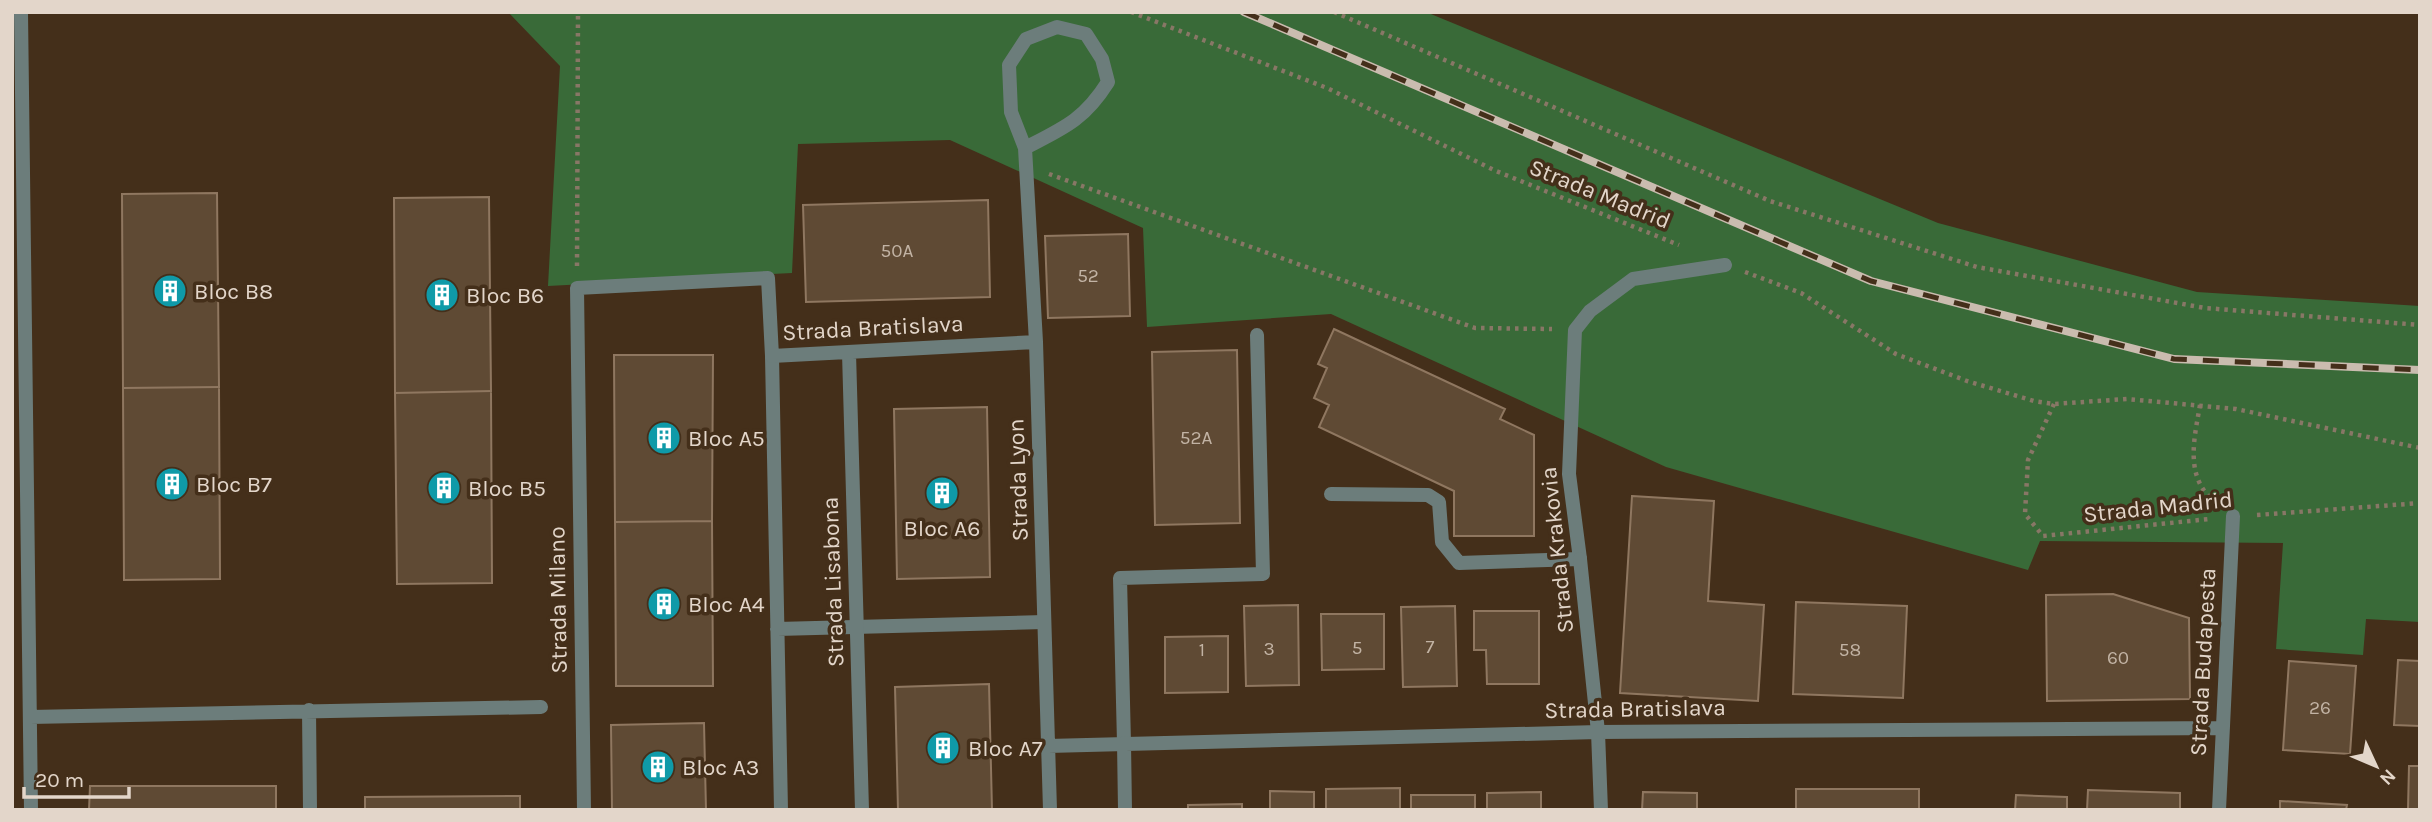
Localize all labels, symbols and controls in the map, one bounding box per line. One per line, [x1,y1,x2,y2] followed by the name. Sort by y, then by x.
[1525,153,1675,235] street label: Strada Madrid
[881,240,914,262] house number: 50A
[1077,265,1099,287] house number: 52
[151,272,189,310] building icon: Bloc B8
[423,276,461,314] building icon: Bloc B6
[194,278,273,305] place label: Bloc B8
[466,282,544,309] place label: Bloc B6
[782,310,964,346] street label: Strada Bratislava
[1002,418,1034,542] street label: Strada Lyon
[645,419,683,457] building icon: Bloc A5
[688,425,765,452] place label: Bloc A5
[1180,427,1212,449] house number: 52A
[153,465,191,503] building icon: Bloc B7
[1535,466,1579,634] street label: Strada Krakovia
[425,469,463,507] building icon: Bloc B5
[196,471,272,498] place label: Bloc B7
[923,474,961,512] building icon: Bloc A6
[468,475,546,502] place label: Bloc B5
[2082,486,2234,528] street label: Strada Madrid
[817,496,849,668] street label: Strada Lisabona
[903,515,981,542] place label: Bloc A6
[543,526,573,674] street label: Strada Milano
[2185,567,2221,757] street label: Strada Budapesta
[645,585,683,623] building icon: Bloc A4
[688,591,765,618] place label: Bloc A4
[1426,636,1435,658] house number: 7
[1352,637,1362,659] house number: 5
[1263,638,1275,660] house number: 3
[1199,639,1205,661] house number: 1
[1839,639,1861,661] house number: 58
[2107,647,2129,669] house number: 60
[1544,694,1726,724] street label: Strada Bratislava
[2309,697,2331,719] house number: 26
[924,729,962,767] building icon: Bloc A7
[2341,731,2411,801] north arrow
[968,735,1043,762] place label: Bloc A7
[639,748,677,786] building icon: Bloc A3
[682,754,759,781] place label: Bloc A3
[24,756,130,800] scale bar
[2375,765,2400,790] text: N
[35,768,84,792] text: 20 m

